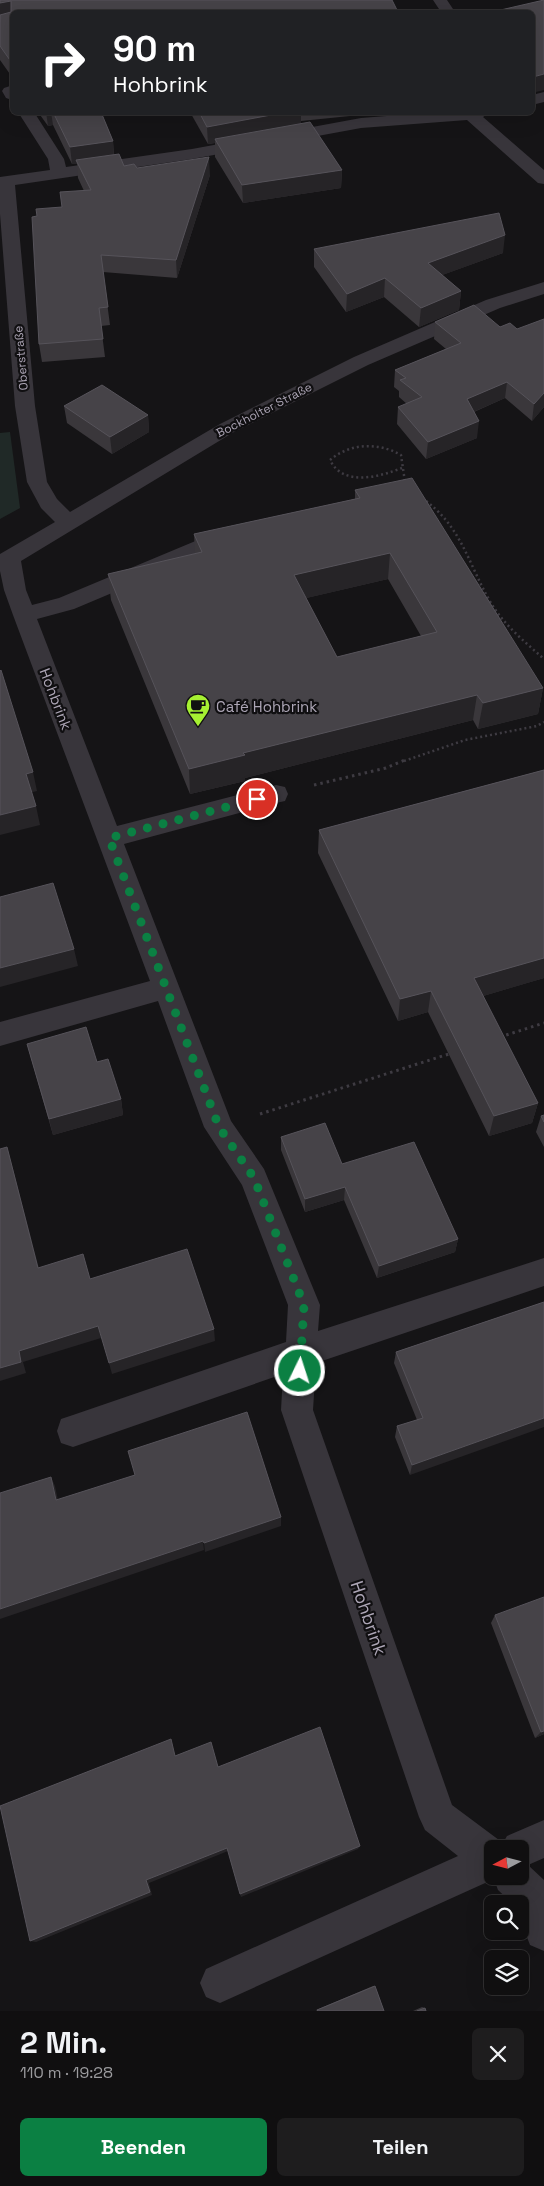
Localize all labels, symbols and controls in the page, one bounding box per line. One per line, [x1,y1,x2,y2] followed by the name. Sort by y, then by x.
[113,27,196,71] text: 90 m
[30,30,95,95] icon: right
[113,70,208,98] text: Hohbrink
[10,325,32,391] street label: Oberstraße
[213,379,315,441] street label: Bockholter Straße
[36,665,76,733] street label: Hohbrink
[185,693,211,727] cafe icon: Café Hohbrink
[216,697,317,716] place label: Café Hohbrink
[236,778,278,820] pin
[243,785,271,813] icon: arrive
[273,1344,325,1396] position arrow
[346,1578,393,1659] street label: Hohbrink
[484,1840,529,1885] north arrow
[484,1840,529,1995] map controls
[484,1895,529,1940] button: search
[484,1950,529,1995] button: layers
[20,2023,107,2062] text: 2 Min.
[472,2028,524,2080] button: close
[20,2062,113,2083] text: 110 m · 19:28
[20,2118,267,2176] button: Beenden
[277,2118,524,2176] button: Teilen

